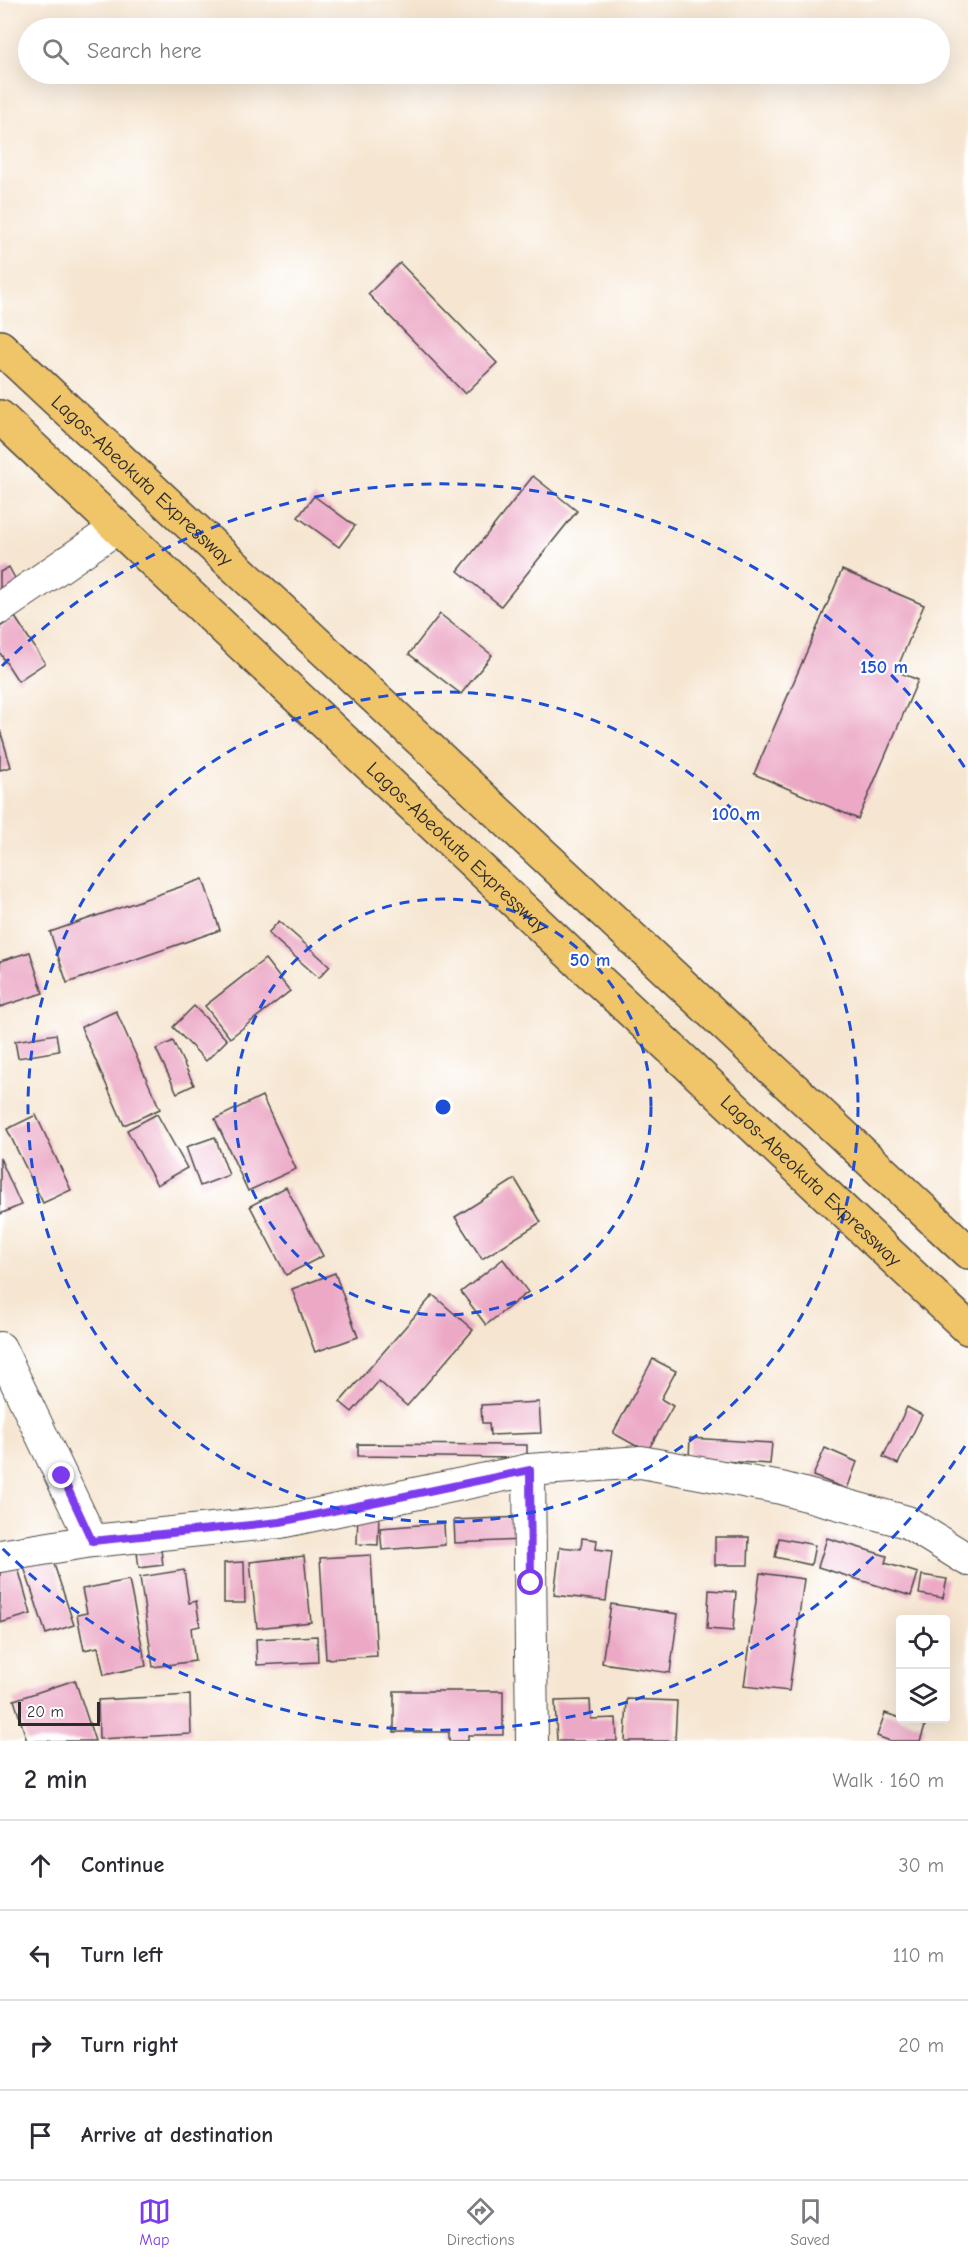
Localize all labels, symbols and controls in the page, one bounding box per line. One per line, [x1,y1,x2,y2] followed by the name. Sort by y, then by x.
[18,18,950,84] search box
[39,35,72,68] icon: search
[87,38,202,64] text: Search here
[47,390,238,571] street label: Lagos-Abeokuta Expressway
[860,657,908,678] text: 150 m
[362,757,552,938] street label: Lagos-Abeokuta Expressway
[712,804,760,825] text: 100 m
[570,950,610,971] text: 50 m
[716,1090,906,1271] street label: Lagos-Abeokuta Expressway
[433,1097,453,1117] centre of rings
[48,1462,74,1488] route end
[517,1569,543,1595] route start
[896,1615,950,1723] map controls
[896,1615,950,1669] button: locate
[896,1669,950,1723] button: layers
[18,1699,100,1726] scale bar
[27,1703,64,1721] text: 20 m
[24,1765,87,1795] text: 2 min
[833,1769,944,1792] text: Walk · 160 m
[24,1849,57,1882] icon: ahead
[81,1852,164,1878] text: Continue
[898,1854,944,1877] text: 30 m
[24,1939,57,1972] icon: left
[81,1942,163,1968] text: Turn left
[893,1944,944,1967] text: 110 m
[24,2029,57,2062] icon: right
[81,2032,178,2058] text: Turn right
[898,2034,944,2057] text: 20 m
[24,2119,57,2152] icon: arrive
[81,2122,273,2148] text: Arrive at destination
[138,2195,171,2249] tab: Map
[447,2195,514,2249] tab: Directions
[790,2195,830,2249] tab: Saved

